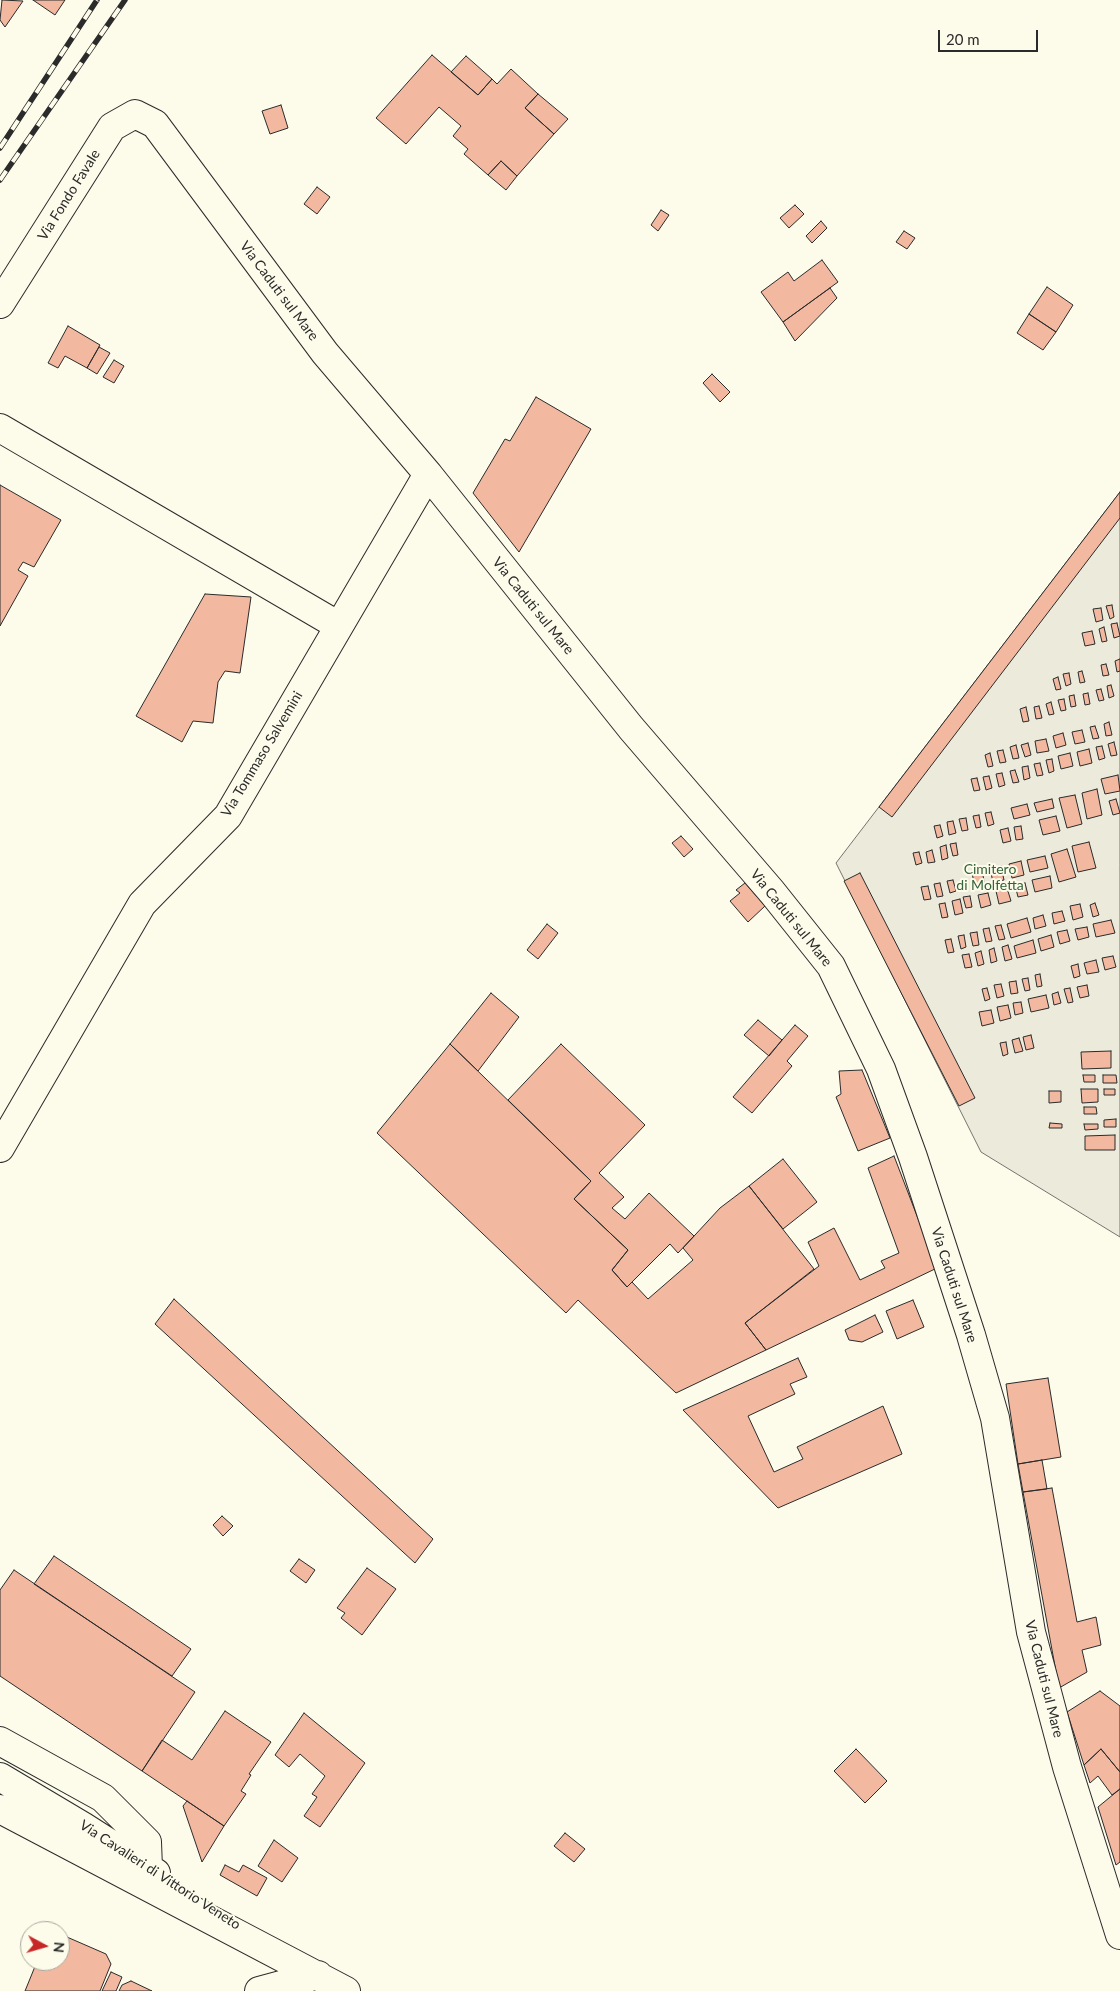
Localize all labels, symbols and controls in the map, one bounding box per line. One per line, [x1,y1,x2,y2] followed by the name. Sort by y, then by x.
[940,20,1040,52] scale bar
[946,30,980,48] text: 20 m
[34,146,104,244] street label: Via Fondo Favale
[236,238,322,344] street label: Via Caduti sul Mare
[489,554,577,658] street label: Via Caduti sul Mare
[218,688,306,820] street label: Via Tommaso Salvemini
[956,861,1024,894] park label: Cimitero di Molfetta
[747,866,835,970] street label: Via Caduti sul Mare
[927,1225,981,1345] street label: Via Caduti sul Mare
[1021,1619,1067,1739] street label: Via Caduti sul Mare
[76,1817,244,1933] street label: Via Cavalieri di Vittorio Veneto
[20,1921,70,1971] north arrow
[50,1941,68,1954] text: N

